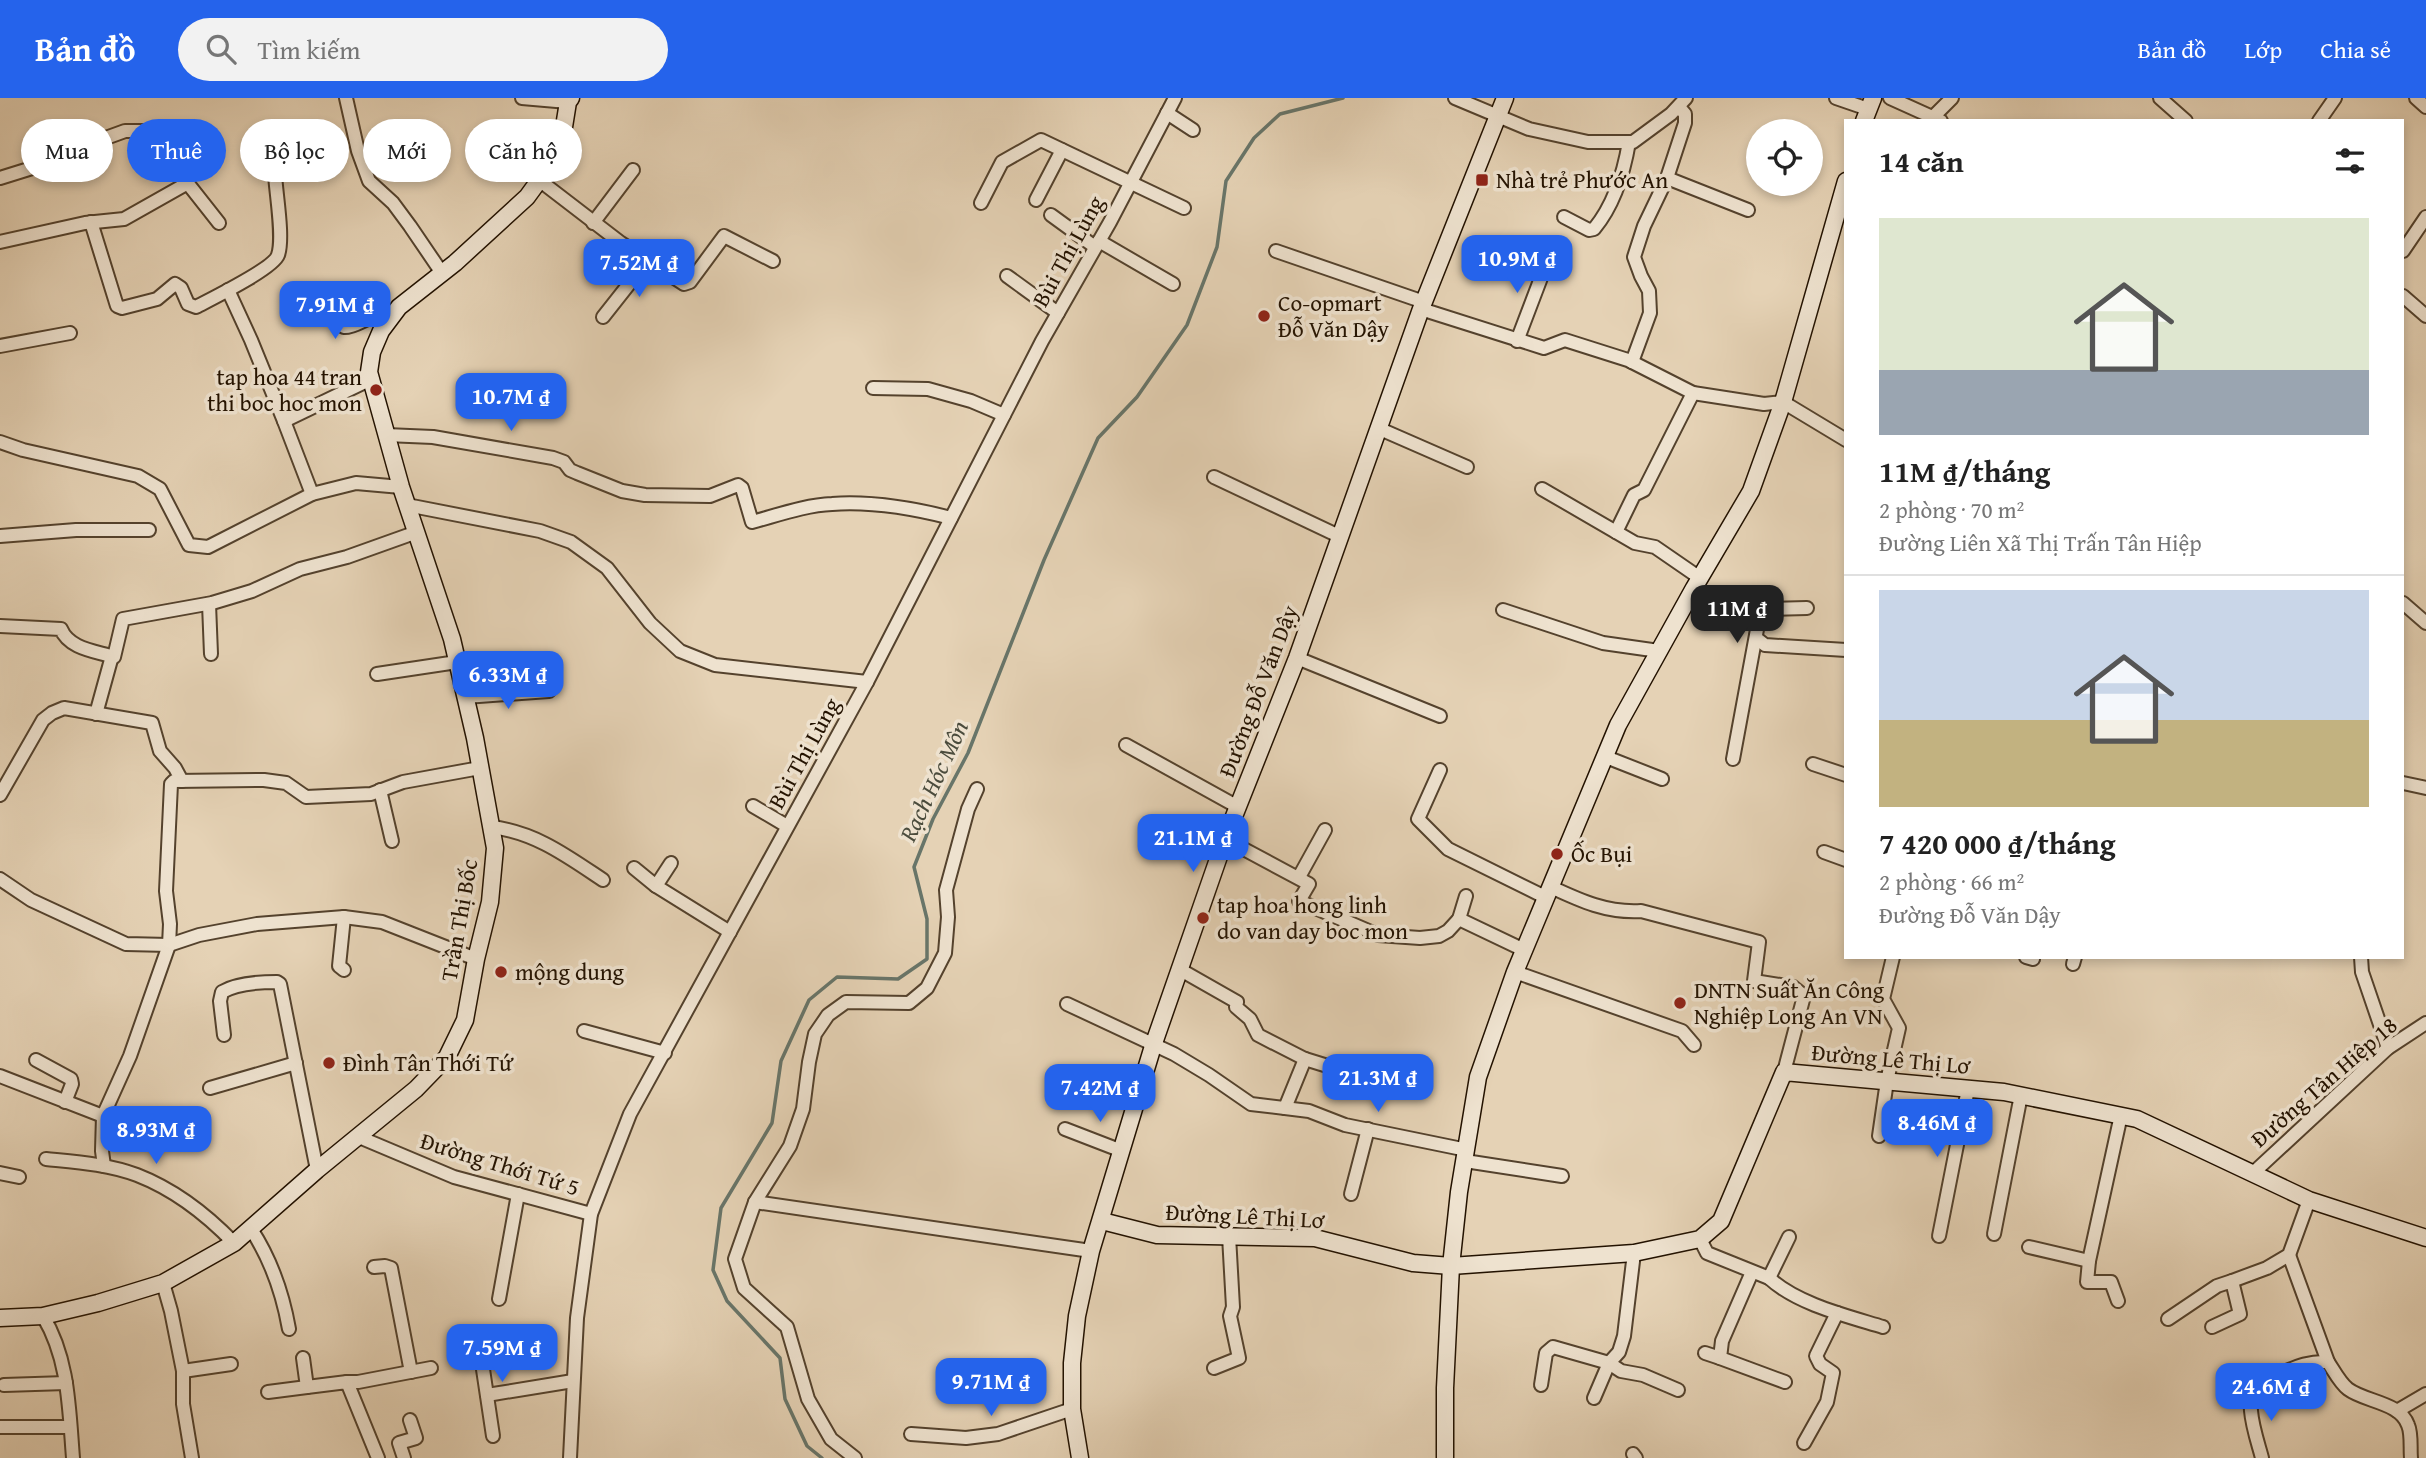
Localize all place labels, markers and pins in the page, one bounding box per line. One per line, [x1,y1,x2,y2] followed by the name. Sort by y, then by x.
[1496,163,1668,196] place label: Nhà trẻ Phước An
[1474,172,1490,188] marker: Nhà trẻ Phước An
[1452,236,1582,295] pin: 10.9M ₫
[574,240,704,299] pin: 7.52M ₫
[270,282,400,341] pin: 7.91M ₫
[1278,286,1390,345] place label: Co-opmart Đỗ Văn Dậy
[1256,308,1272,324] marker: Co-opmart Đỗ Văn Dậy
[207,360,362,419] place label: tap hoa 44 tran thi boc hoc mon
[446,374,576,433] pin: 10.7M ₫
[368,382,384,398] marker: tap hoa 44 tran thi boc hoc mon
[1688,586,1786,645] pin: 11M ₫
[443,652,573,711] pin: 6.33M ₫
[1128,814,1258,874] pin: 21.1M ₫
[1571,837,1632,870] place label: Ốc Bụi
[1549,846,1565,862] marker: Ốc Bụi
[1217,888,1408,947] place label: tap hoa hong linh do van day boc mon
[1195,910,1211,926] marker: tap hoa hong linh do van day boc mon
[515,955,625,988] place label: mộng dung
[493,964,509,980] marker: mộng dung
[1694,973,1885,1032] place label: DNTN Suất Ăn Công Nghiệp Long An VN
[1672,995,1688,1011] marker: DNTN Suất Ăn Công Nghiệp Long An VN
[343,1046,514,1079] place label: Đình Tân Thới Tứ
[1313,1054,1443,1114] pin: 21.3M ₫
[321,1055,337,1071] marker: Đình Tân Thới Tứ
[1035,1065,1165,1124] pin: 7.42M ₫
[1872,1100,2002,1159] pin: 8.46M ₫
[91,1107,221,1166] pin: 8.93M ₫
[437,1324,567,1384] pin: 7.59M ₫
[926,1358,1056,1418] pin: 9.71M ₫
[2206,1364,2336,1423] pin: 24.6M ₫

